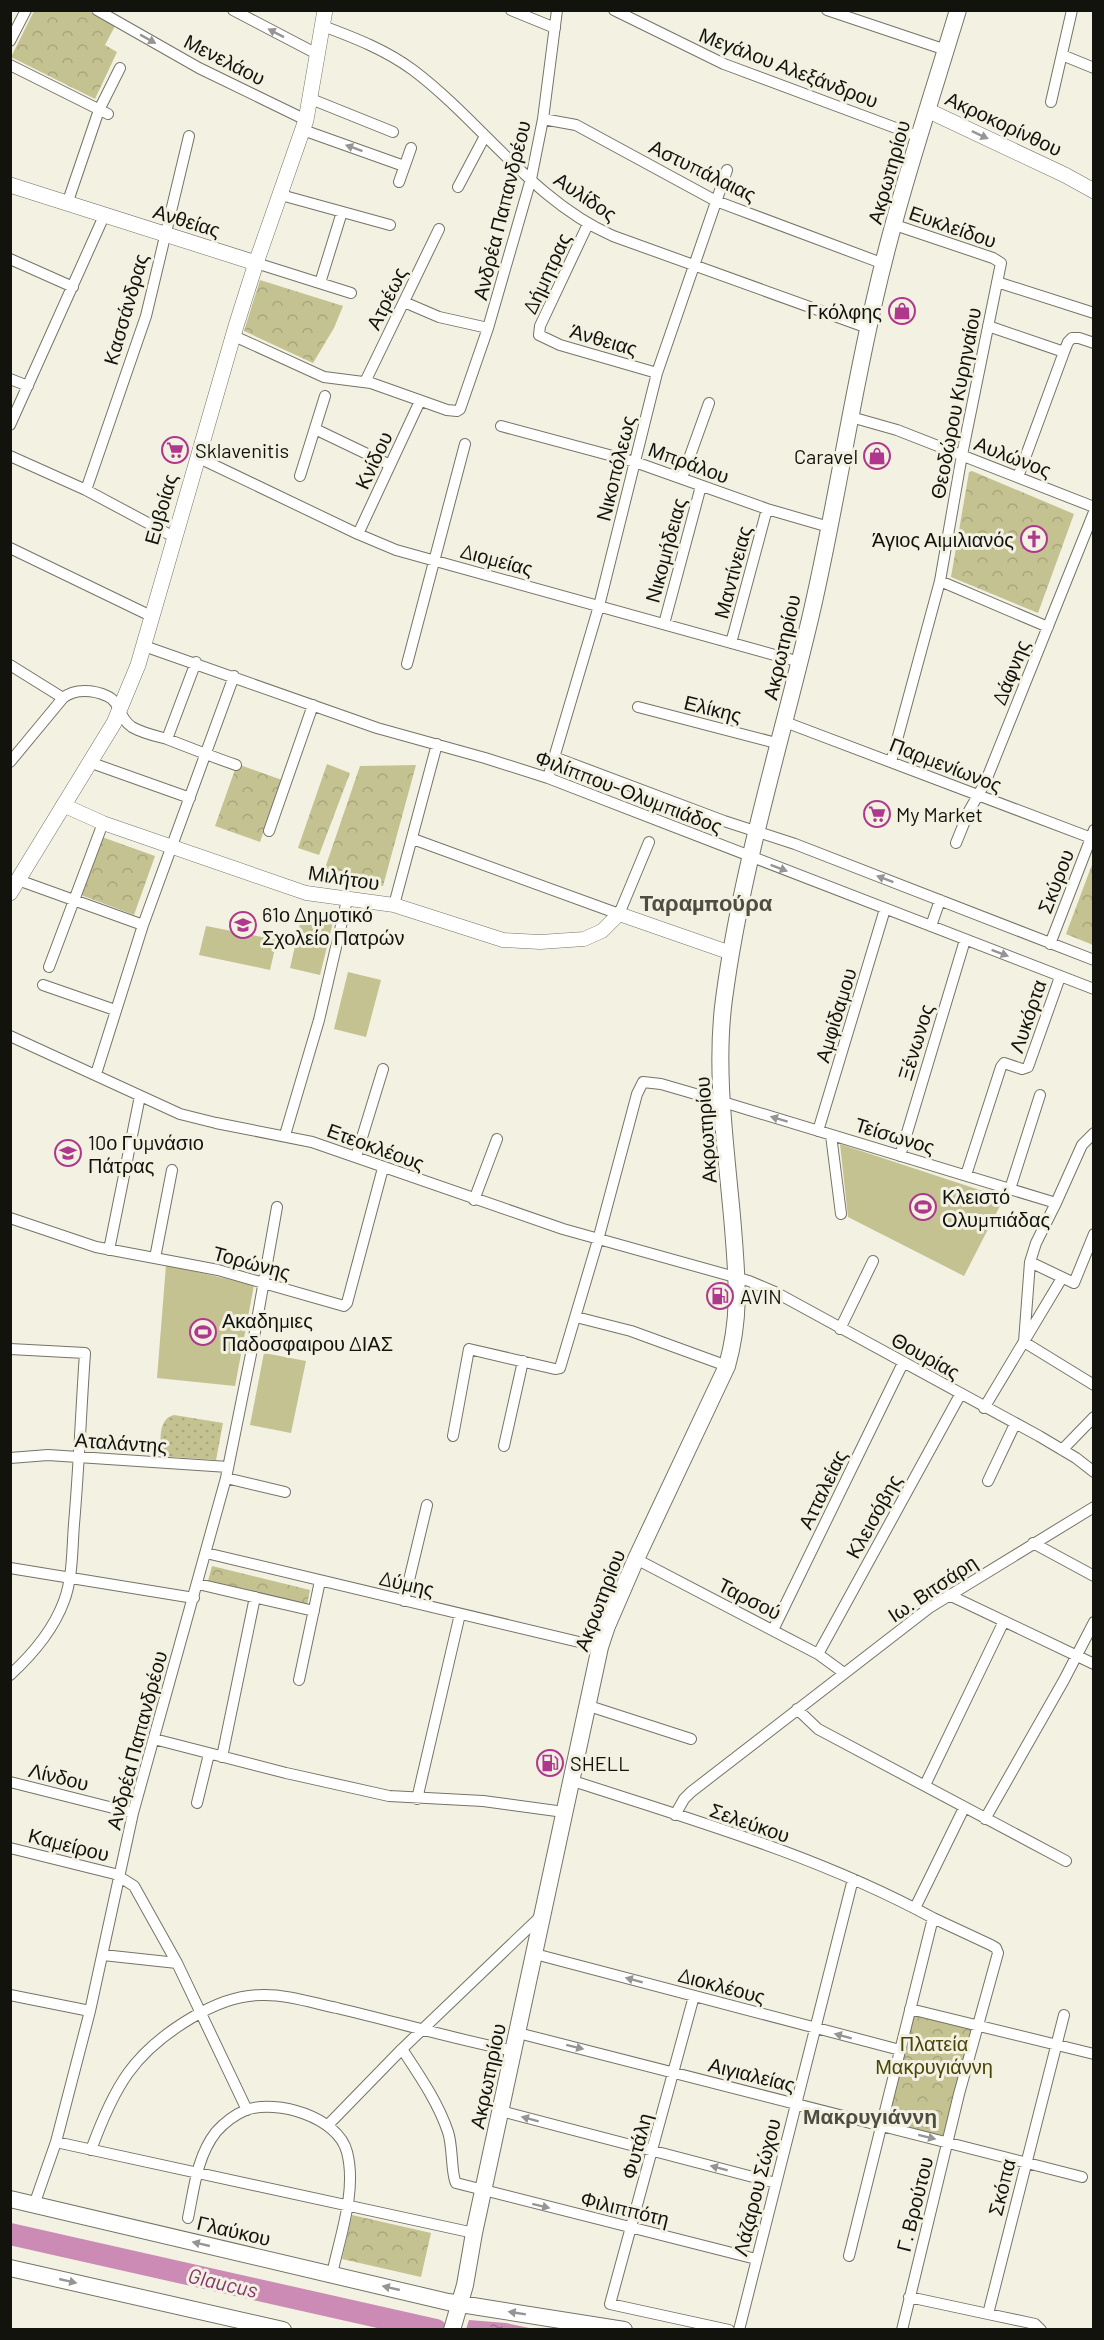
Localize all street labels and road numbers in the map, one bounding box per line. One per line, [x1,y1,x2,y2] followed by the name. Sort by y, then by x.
[696,22,882,112] street label: Μεγάλου Αλεξάνδρου
[180,28,270,90] street label: Μενελάου
[942,86,1066,160] street label: Ακροκορίνθου
[862,117,914,227] street label: Ακρωτηρίου
[467,118,535,302] street label: Ανδρέα Παπανδρέου
[646,134,761,206] street label: Αστυπάλαιας
[550,166,622,226] street label: Αυλίδος
[151,198,224,242] street label: Ανθείας
[906,200,1000,252] street label: Ευκλείδου
[517,228,575,317] street label: Δήμητρας
[98,250,152,367] street label: Κασσάνδρας
[361,262,412,333] street label: Ατρέως
[925,305,985,501] street label: Θεοδώρου Κυρηναίου
[568,318,641,360] street label: Άνθειας
[590,413,640,523] street label: Νικοπόλεως
[349,427,397,493] street label: Κνίδου
[971,430,1055,482] street label: Αυλώνος
[645,436,733,488] street label: Μπράλου
[138,470,182,547] street label: Ευβοίας
[639,495,691,605] street label: Νικομήδειας
[708,523,756,621] street label: Μαντίνειας
[458,538,536,580] street label: Διομείας
[757,592,805,702] street label: Ακρωτηρίου
[986,636,1034,708] street label: Δάφνης
[682,689,745,727] street label: Ελίκης
[887,732,1006,796] street label: Παρμενίωνος
[532,744,726,838] street label: Φιλίππου-Ολυμπιάδος
[1032,846,1078,916] street label: Σκύρου
[307,860,381,894] street label: Μιλήτου
[809,965,861,1065] street label: Αμφίδαμου
[1003,976,1051,1056] street label: Λυκόρτα
[892,1001,938,1083] street label: Ξένωνος
[689,1076,721,1184] street label: Ακρωτηρίου
[852,1112,938,1159] street label: Τείσωνος
[324,1117,428,1175] street label: Ετεοκλέους
[211,1240,294,1284] street label: Τορώνης
[888,1326,965,1384] street label: Θουρίας
[74,1427,168,1457] street label: Αταλάντης
[793,1445,852,1532] street label: Ατταλείας
[840,1469,906,1562] street label: Κλεισόβης
[569,1546,629,1654] street label: Ακρωτηρίου
[883,1549,981,1627] street label: Ιω. Βιτσάρη
[377,1565,437,1601] street label: Δύμης
[715,1572,785,1624] street label: Ταρσού
[101,1648,171,1832] street label: Ανδρέα Παπανδρέου
[27,1757,91,1795] street label: Λίνδου
[707,1797,793,1847] street label: Σελεύκου
[26,1822,112,1866] street label: Καμείρου
[676,1962,768,2008] street label: Διοκλέους
[464,2021,510,2131] street label: Ακρωτηρίου
[706,2052,798,2096] street label: Αιγιαλείας
[616,2110,656,2182] street label: Φυτάλη
[727,2116,785,2258] street label: Λάζαρου Σώχου
[891,2154,937,2254] street label: Γ. Βρούτου
[982,2156,1020,2218] street label: Σκόπα
[578,2185,672,2231] street label: Φιλιππότη
[195,2210,273,2250] street label: Γλαύκου

